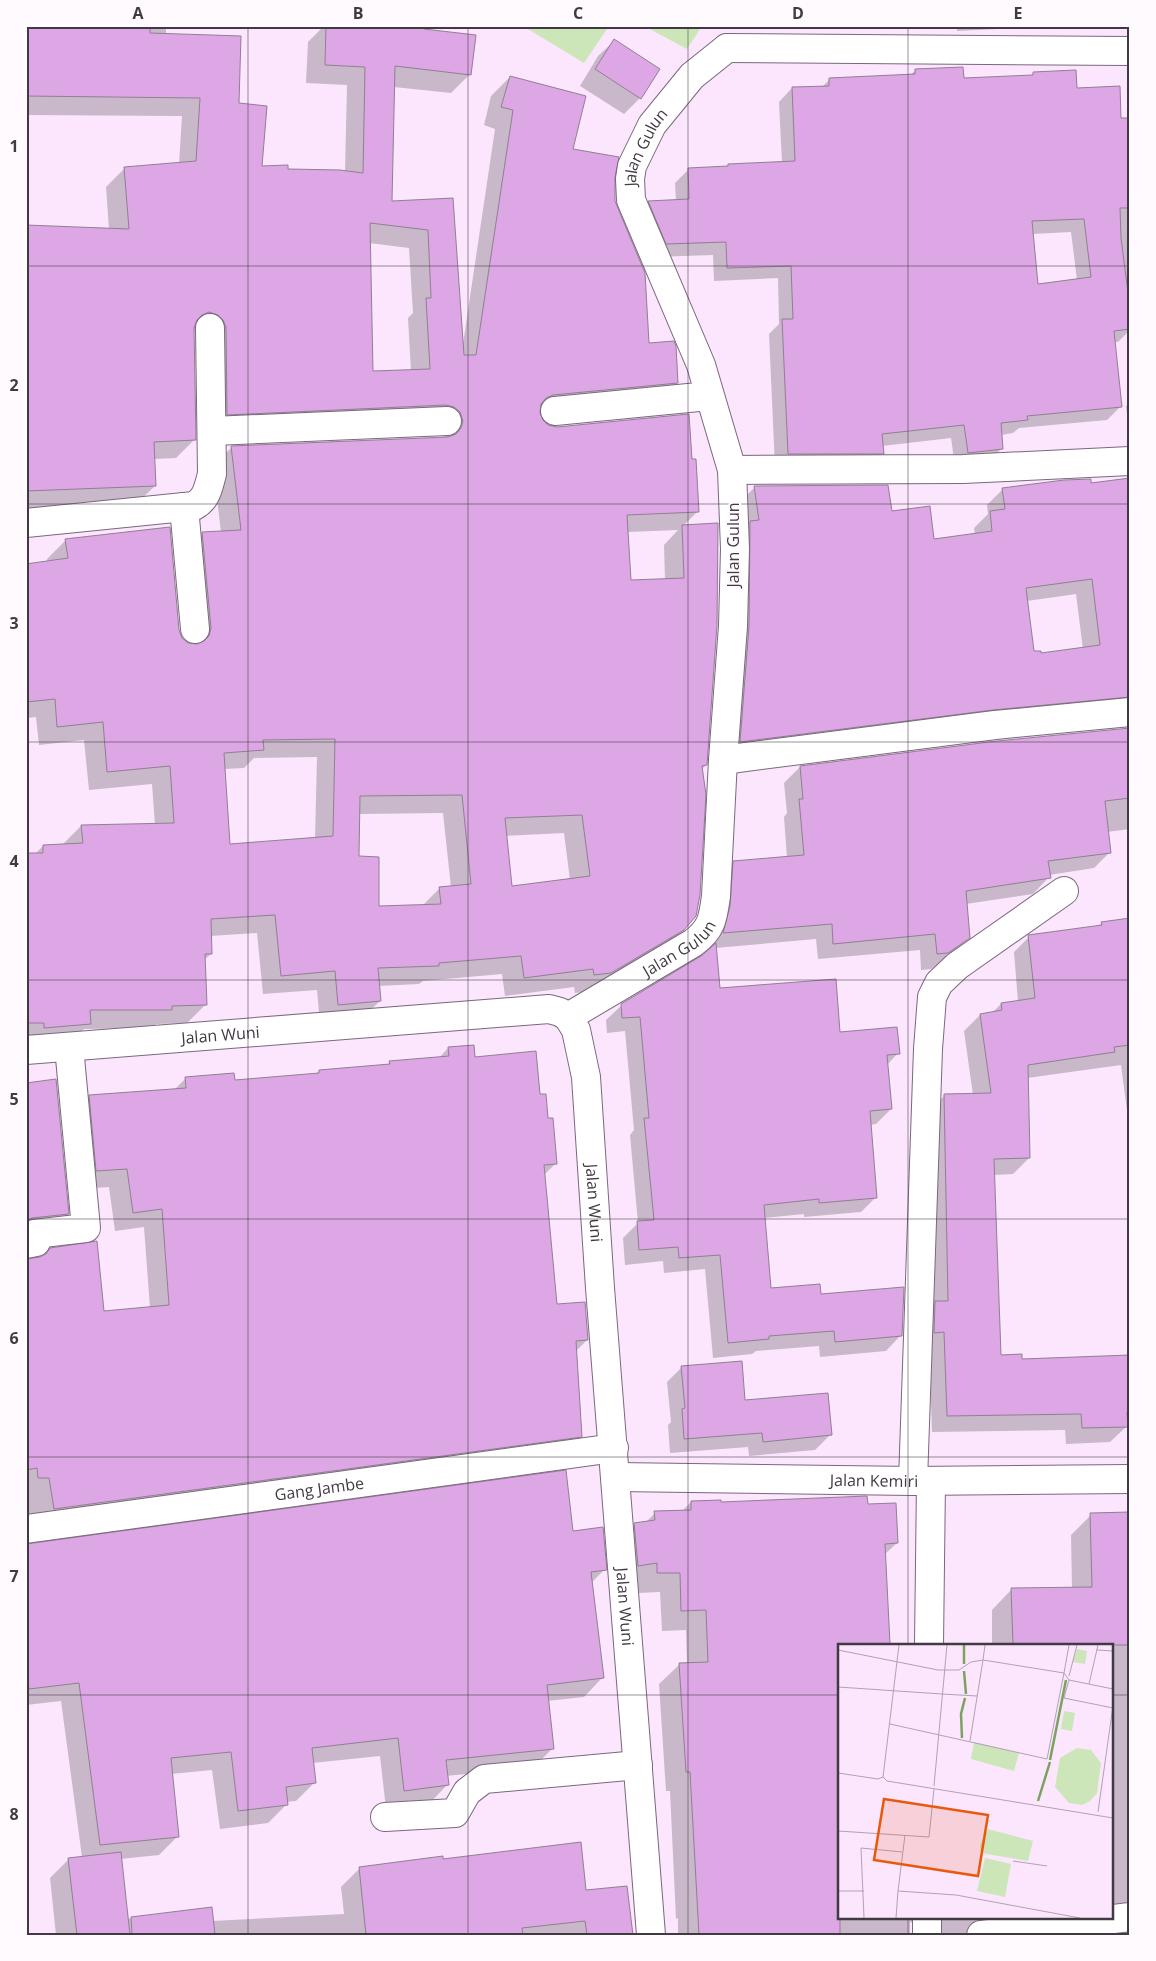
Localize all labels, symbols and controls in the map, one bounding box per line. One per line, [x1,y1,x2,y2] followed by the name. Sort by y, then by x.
[132,2,144,24] text: A
[353,2,363,24] text: B
[573,2,583,24] text: C
[792,2,804,24] text: D
[1014,2,1023,24] text: E
[619,103,672,189] street label: Jalan Gulun
[9,135,19,157] text: 1
[9,374,19,396] text: 2
[722,502,744,590] street label: Jalan Gulun
[9,612,19,634] text: 3
[9,850,19,872] text: 4
[637,916,721,982] street label: Jalan Gulun
[178,1021,260,1049] street label: Jalan Wuni
[9,1088,19,1110] text: 5
[581,1161,608,1243] street label: Jalan Wuni
[9,1327,19,1349] text: 6
[828,1469,918,1492] street label: Jalan Kemiri
[273,1472,365,1506] street label: Gang Jambe
[9,1565,19,1587] text: 7
[611,1565,639,1647] street label: Jalan Wuni
[838,1644,1114,1918] inset map
[9,1803,19,1825] text: 8

